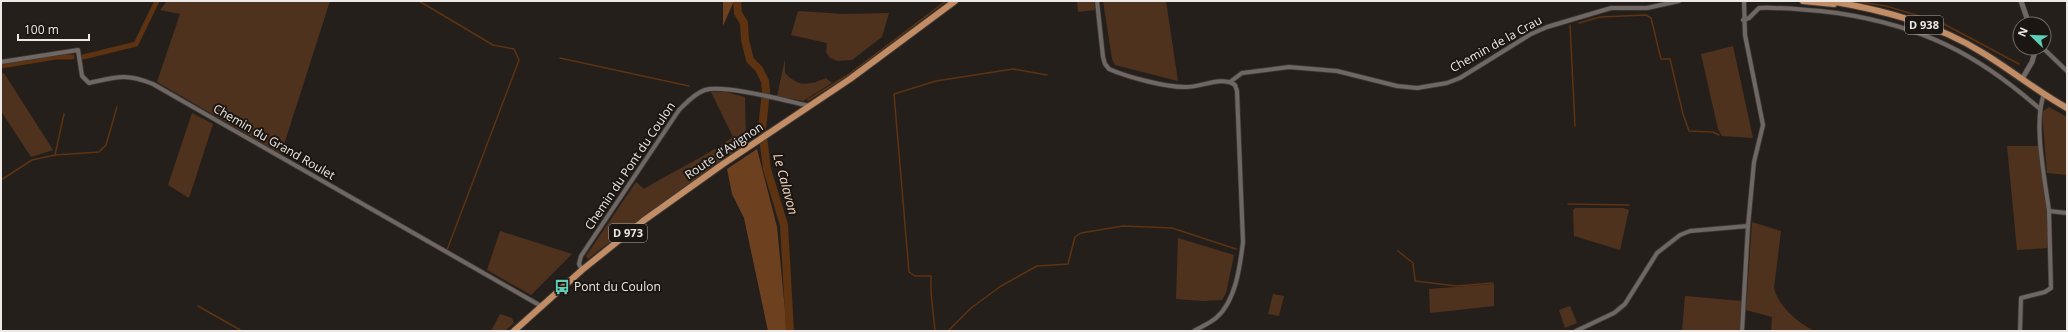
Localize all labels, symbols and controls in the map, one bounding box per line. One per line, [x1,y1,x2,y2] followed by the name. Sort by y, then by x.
[1447,11,1545,76] street label: Chemin de la Crau
[18,16,89,42] scale bar
[1905,16,1943,34] road number: D 938
[2012,16,2052,56] north arrow
[24,21,59,38] text: 100 m
[2014,25,2031,39] text: N
[580,98,679,233] street label: Chemin du Pont du Coulon
[210,100,338,183] street label: Chemin du Grand Roulet
[681,118,766,183] street label: Route d'Avignon
[769,151,803,217] water label: Le Calavon
[609,224,647,242] road number: D 973
[553,278,571,296] bus stop icon: Pont du Coulon
[574,278,661,295] place label: Pont du Coulon

